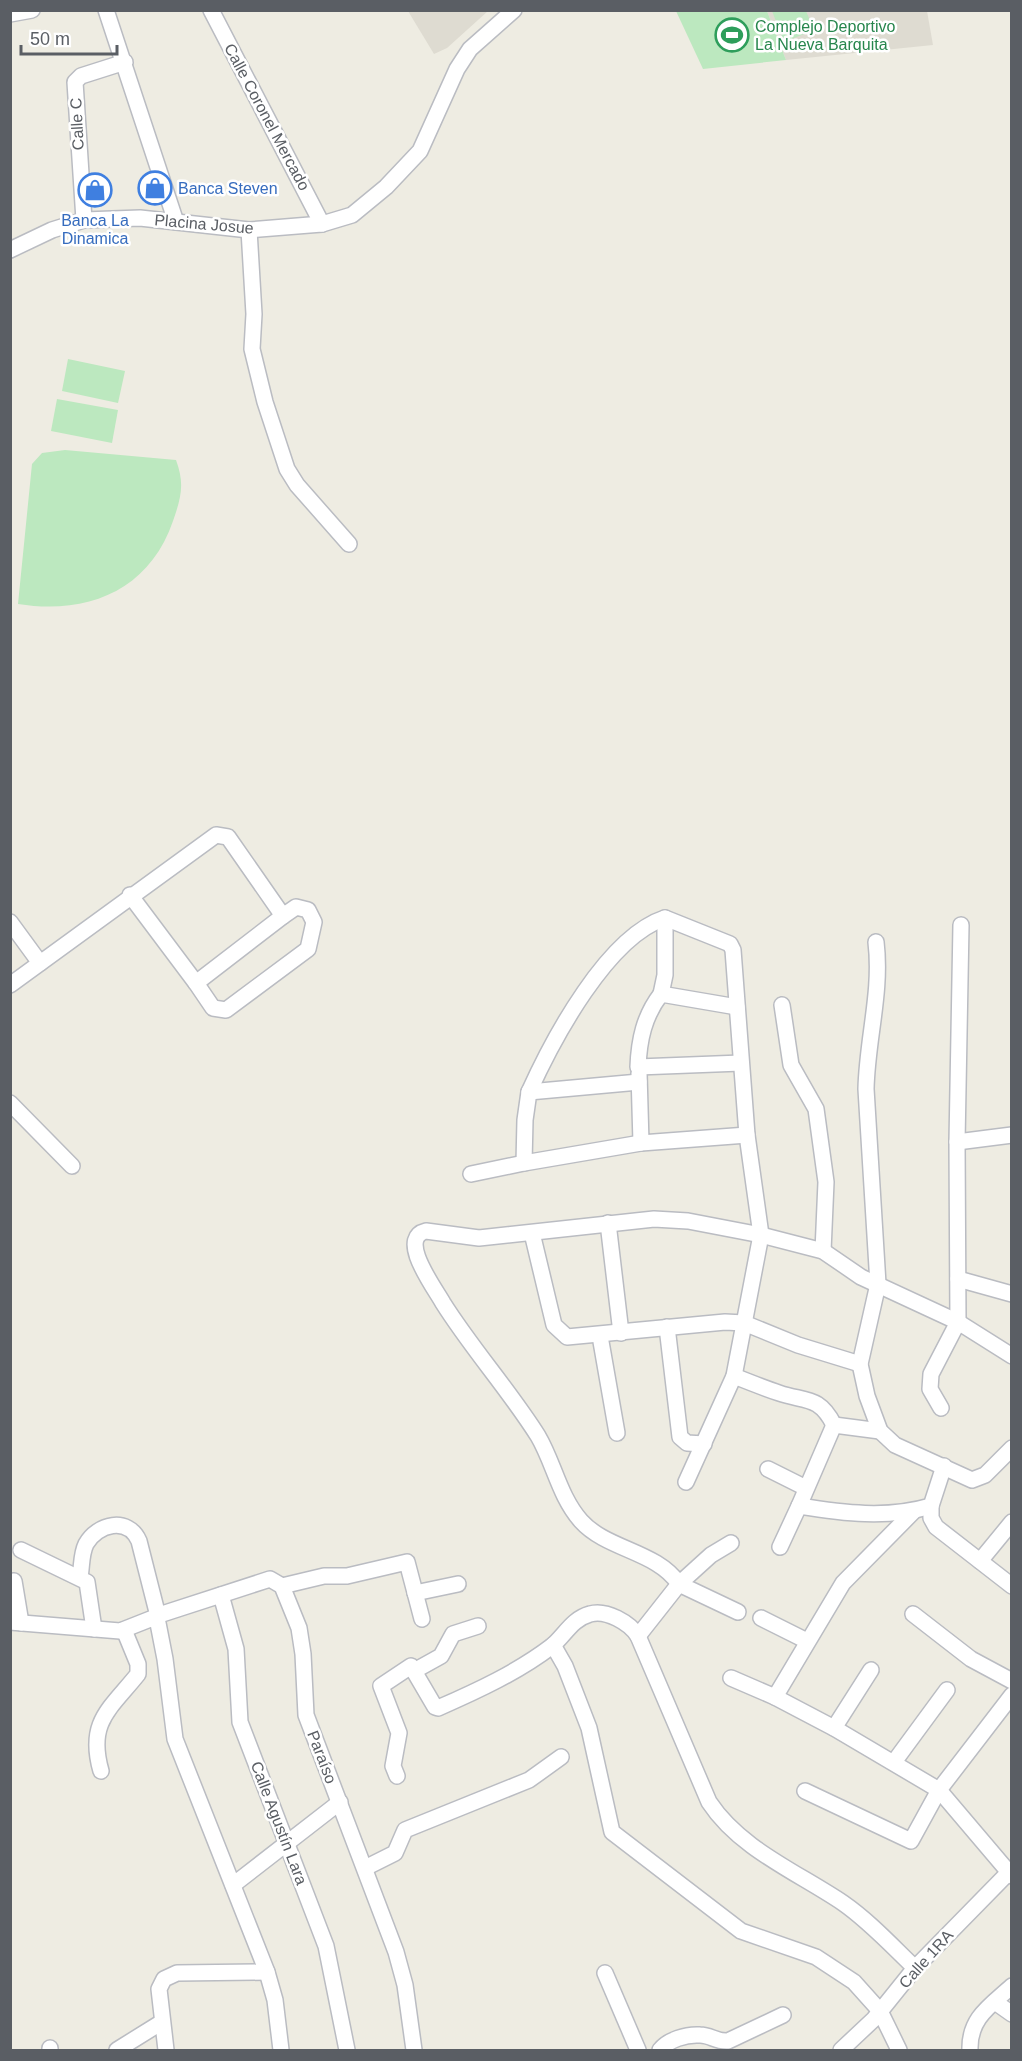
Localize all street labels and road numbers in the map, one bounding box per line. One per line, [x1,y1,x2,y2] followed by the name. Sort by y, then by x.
[221,41,313,193] street label: Calle Coronel Mercado
[67,97,87,151] street label: Calle C
[154,211,254,237] street label: Placina Josue
[304,1728,340,1786] street label: Paraíso
[248,1759,310,1887] street label: Calle Agustín Lara
[896,1926,957,1991] street label: Calle 1RA

